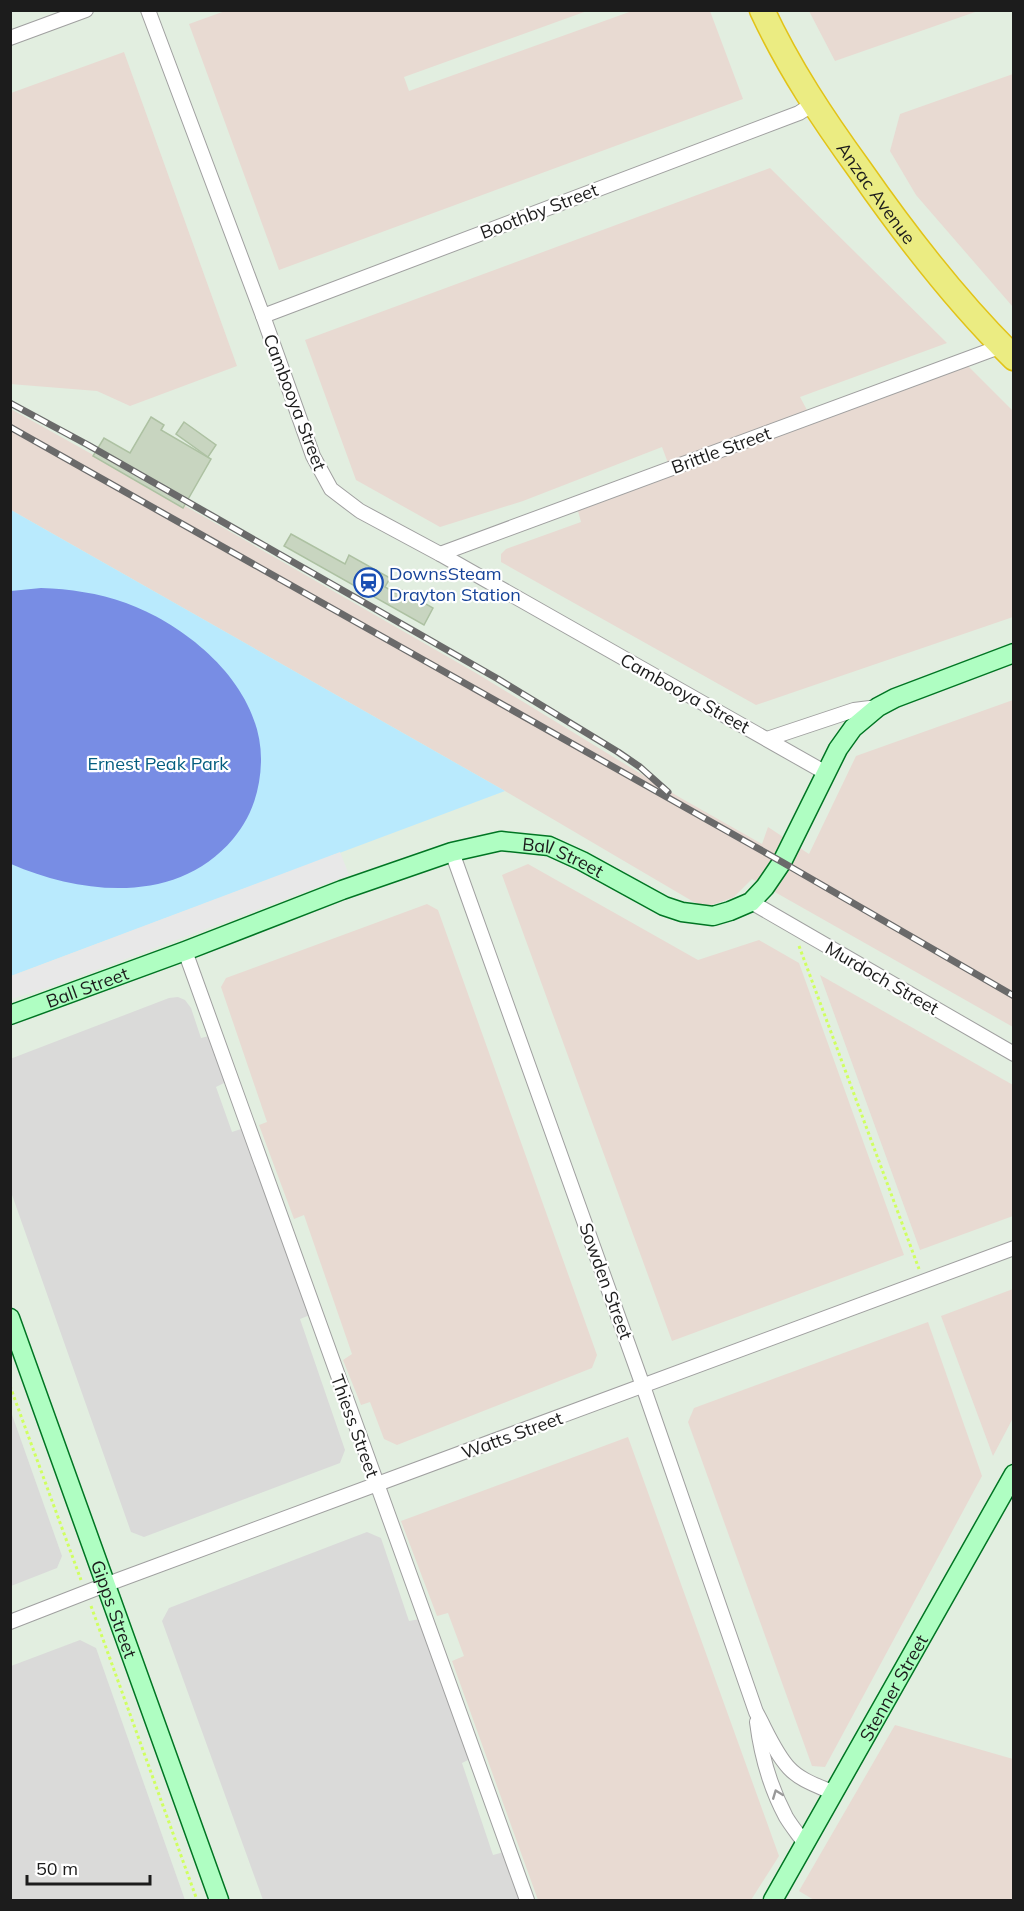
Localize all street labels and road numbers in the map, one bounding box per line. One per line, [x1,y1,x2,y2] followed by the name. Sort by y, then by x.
[832,137,921,248] street label: Anzac Avenue
[477,178,601,244] street label: Boothby Street
[258,330,332,474] street label: Cambooya Street
[668,421,774,479] street label: Brittle Street
[616,648,754,738] street label: Cambooya Street
[521,832,608,882] street label: Ball Street
[821,936,943,1020] street label: Murdoch Street
[43,961,131,1012] street label: Ball Street
[574,1220,638,1342] street label: Sowden Street
[326,1371,384,1481] street label: Thiess Street
[458,1406,566,1464] street label: Watts Street
[86,1557,143,1661] street label: Gipps Street
[854,1630,933,1745] street label: Stenner Street

